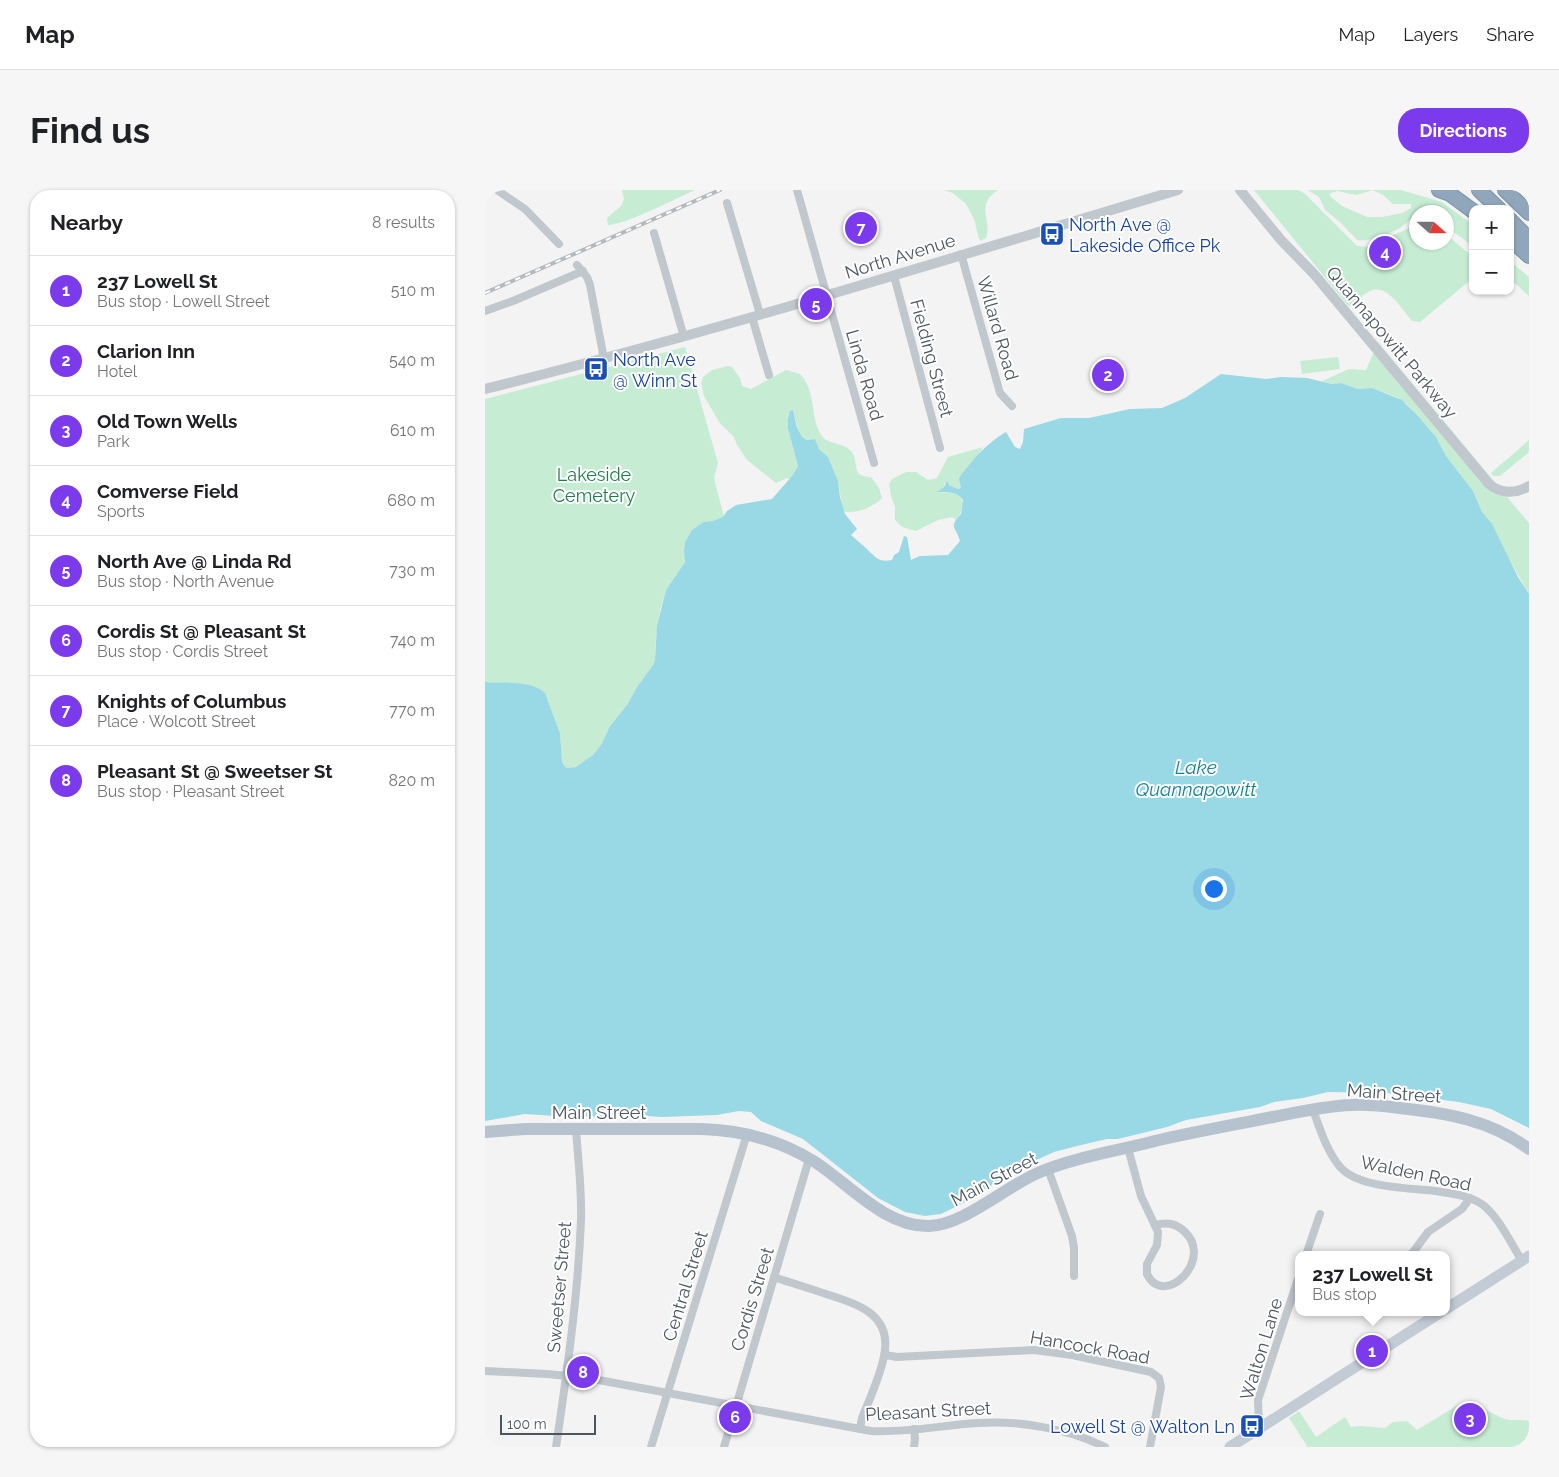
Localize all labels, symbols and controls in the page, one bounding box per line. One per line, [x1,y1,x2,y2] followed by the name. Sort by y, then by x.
[25,20,75,49] text: Map
[1339,24,1375,45] text: Map
[1403,24,1458,45] text: Layers
[1486,24,1534,45] text: Share
[1398,108,1529,153] button: Directions
[30,110,150,151] text: Find us
[1409,205,1454,250] north arrow
[1469,205,1514,295] map controls
[1469,205,1514,250] button: +
[845,209,877,247] pin: 7
[50,210,123,235] text: Nearby
[372,213,435,232] text: 8 results
[1069,214,1221,256] place label: North Ave @ Lakeside Office Pk
[1039,221,1065,247] bus stop icon: North Ave @ Lakeside Office Pk
[842,229,958,283] street label: North Avenue
[1369,233,1401,271] pin: 4
[1469,250,1514,295] button: −
[1322,262,1462,422] street label: Quannapowitt Parkway
[97,270,218,292] text: 237 Lowell St
[973,273,1023,383] street label: Willard Road
[62,281,70,300] text: 1
[391,281,435,300] text: 510 m
[800,285,832,323] pin: 5
[97,292,270,311] text: Bus stop · Lowell Street
[906,297,958,419] street label: Fielding Street
[842,327,888,423] street label: Linda Road
[97,340,195,362] text: Clarion Inn
[613,349,697,391] place label: North Ave @ Winn St
[61,351,71,370] text: 2
[389,351,435,370] text: 540 m
[583,356,609,382] bus stop icon: North Ave @ Winn St
[1092,356,1124,394] pin: 2
[97,362,137,381] text: Hotel
[97,410,238,432] text: Old Town Wells
[62,421,70,440] text: 3
[390,421,435,440] text: 610 m
[97,432,130,451] text: Park
[553,464,635,506] park label: Lakeside Cemetery
[97,480,239,502] text: Comverse Field
[61,491,71,510] text: 4
[387,491,435,510] text: 680 m
[97,502,145,521] text: Sports
[97,550,291,572] text: North Ave @ Linda Rd
[62,561,70,580] text: 5
[389,561,435,580] text: 730 m
[97,572,274,591] text: Bus stop · North Avenue
[97,620,306,642] text: Cordis St @ Pleasant St
[61,631,71,650] text: 6
[390,631,435,650] text: 740 m
[97,642,268,661] text: Bus stop · Cordis Street
[97,690,287,712] text: Knights of Columbus
[62,701,70,720] text: 7
[389,701,435,720] text: 770 m
[97,712,256,731] text: Place · Wolcott Street
[1136,756,1257,800] water label: Lake Quannapowitt
[97,760,332,782] text: Pleasant St @ Sweetser St
[61,771,71,790] text: 8
[389,771,435,790] text: 820 m
[97,782,284,801] text: Bus stop · Pleasant Street
[1201,876,1227,902] your location
[1346,1079,1442,1107] street label: Main Street
[552,1102,646,1123] street label: Main Street
[947,1148,1041,1210] street label: Main Street
[1359,1151,1473,1195] street label: Walden Road
[543,1220,575,1354] street label: Sweetser Street
[658,1228,712,1344] street label: Central Street
[726,1245,778,1353] street label: Cordis Street
[1295,1251,1450,1316] popup
[1312,1263,1433,1285] text: 237 Lowell St
[1312,1285,1377,1304] text: Bus stop
[1236,1295,1287,1403] street label: Walton Lane
[1029,1326,1151,1368] street label: Hancock Road
[1356,1332,1388,1370] pin: 1
[567,1353,599,1391] pin: 8
[865,1397,991,1425] street label: Pleasant Street
[719,1398,751,1436] pin: 6
[1454,1400,1486,1438] pin: 3
[500,1412,596,1435] scale bar
[1239,1413,1265,1439] bus stop icon: Lowell St @ Walton Ln
[507,1416,547,1432] text: 100 m
[1050,1416,1235,1437] place label: Lowell St @ Walton Ln

